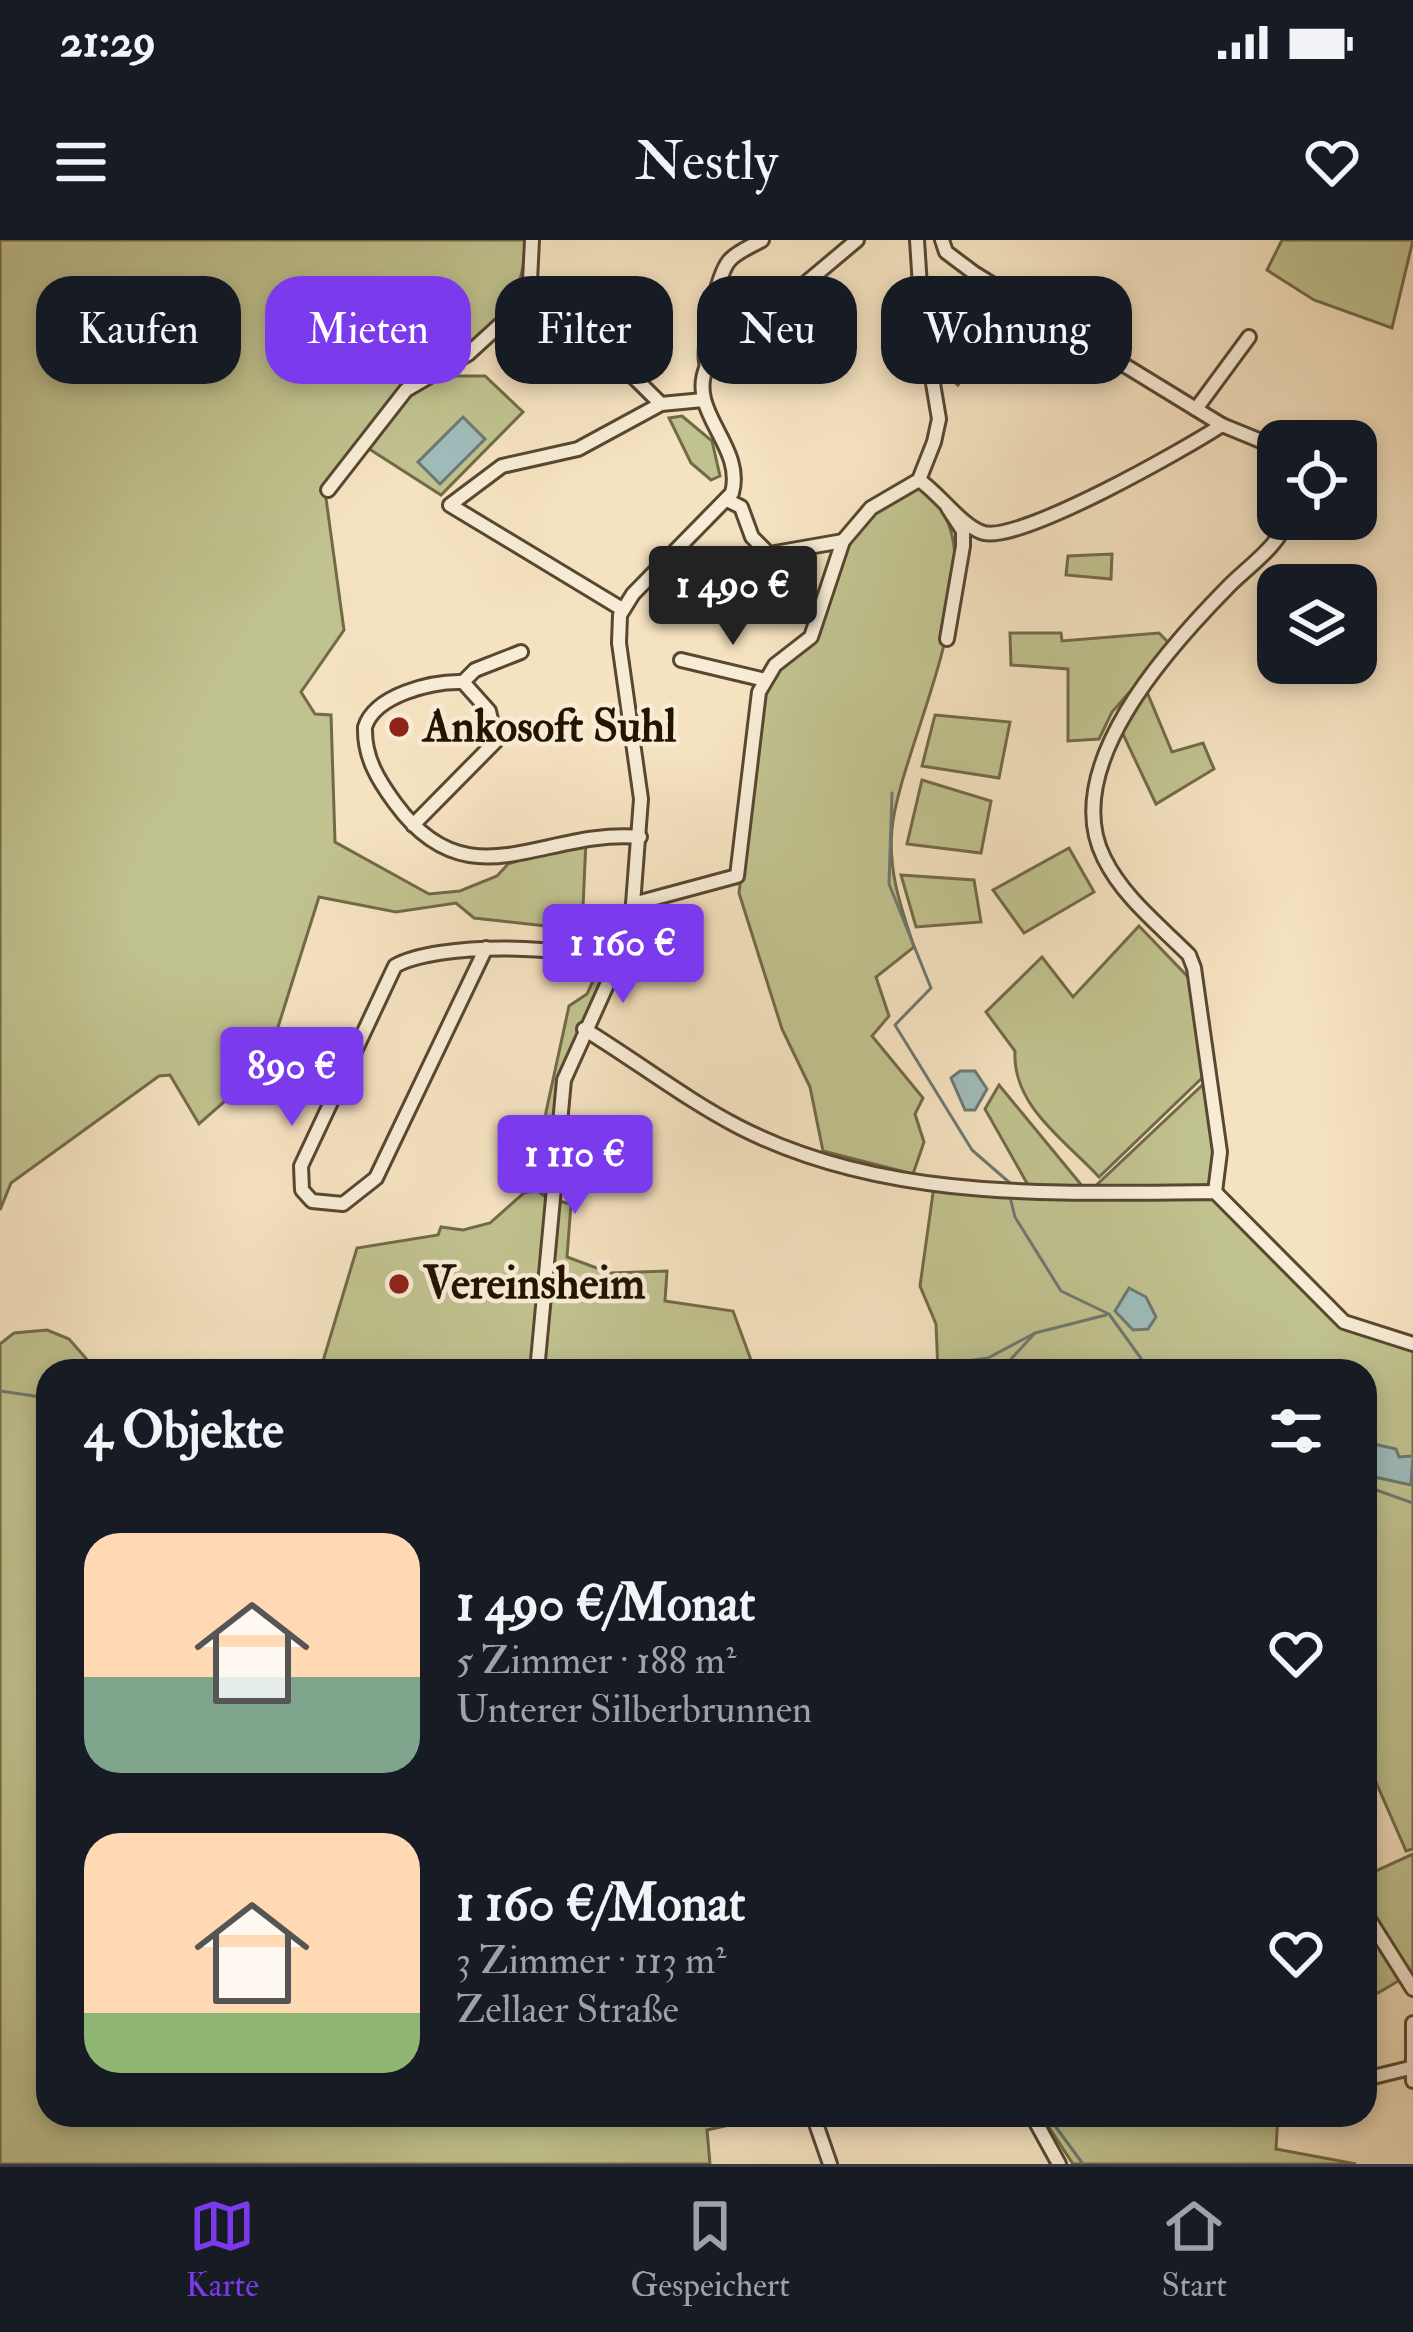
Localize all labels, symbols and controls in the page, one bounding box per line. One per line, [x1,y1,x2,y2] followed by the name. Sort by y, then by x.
[60,14,156,70] text: 21:29
[635,128,778,196] text: Nestly
[48,129,114,195] icon: menu
[1299,129,1365,195] icon: heart
[36,276,241,384] chip: Kaufen
[265,276,471,384] chip: Mieten
[495,276,673,384] chip: Filter
[697,276,857,384] chip: Neu
[881,276,1132,384] chip: Wohnung
[1257,420,1377,684] map controls
[1257,420,1377,540] button: locate
[622,546,844,648] pin: 1 490 €
[676,560,790,609] text: 1 490 €
[1257,564,1377,684] button: layers
[421,699,677,755] place label: Ankosoft Suhl
[386,714,412,740] marker: Ankosoft Suhl
[512,904,734,1006] pin: 1 160 €
[570,918,676,967] text: 1 160 €
[208,1027,376,1129] pin: 890 €
[247,1041,337,1090] text: 890 €
[464,1115,686,1217] pin: 1 110 €
[525,1129,625,1178] text: 1 110 €
[422,1256,645,1312] place label: Vereinsheim
[386,1271,412,1297] marker: Vereinsheim
[1263,1398,1329,1464] icon: filters
[84,1399,284,1463] text: 4 Objekte
[456,1572,755,1636] text: 1 490 €/Monat
[180,1581,324,1725] icon: home
[1263,1620,1329,1686] icon: heart
[456,1636,736,1685] text: 5 Zimmer · 188 m²
[456,1685,812,1734] text: Unterer Silberbrunnen
[456,1872,745,1936] text: 1 160 €/Monat
[180,1881,324,2025] icon: home
[1263,1920,1329,1986] icon: heart
[456,1936,726,1985] text: 3 Zimmer · 113 m²
[456,1985,679,2034] text: Zellaer Straße
[186,2193,259,2306] tab: Karte
[631,2193,790,2306] tab: Gespeichert
[1161,2193,1227,2306] tab: Start

